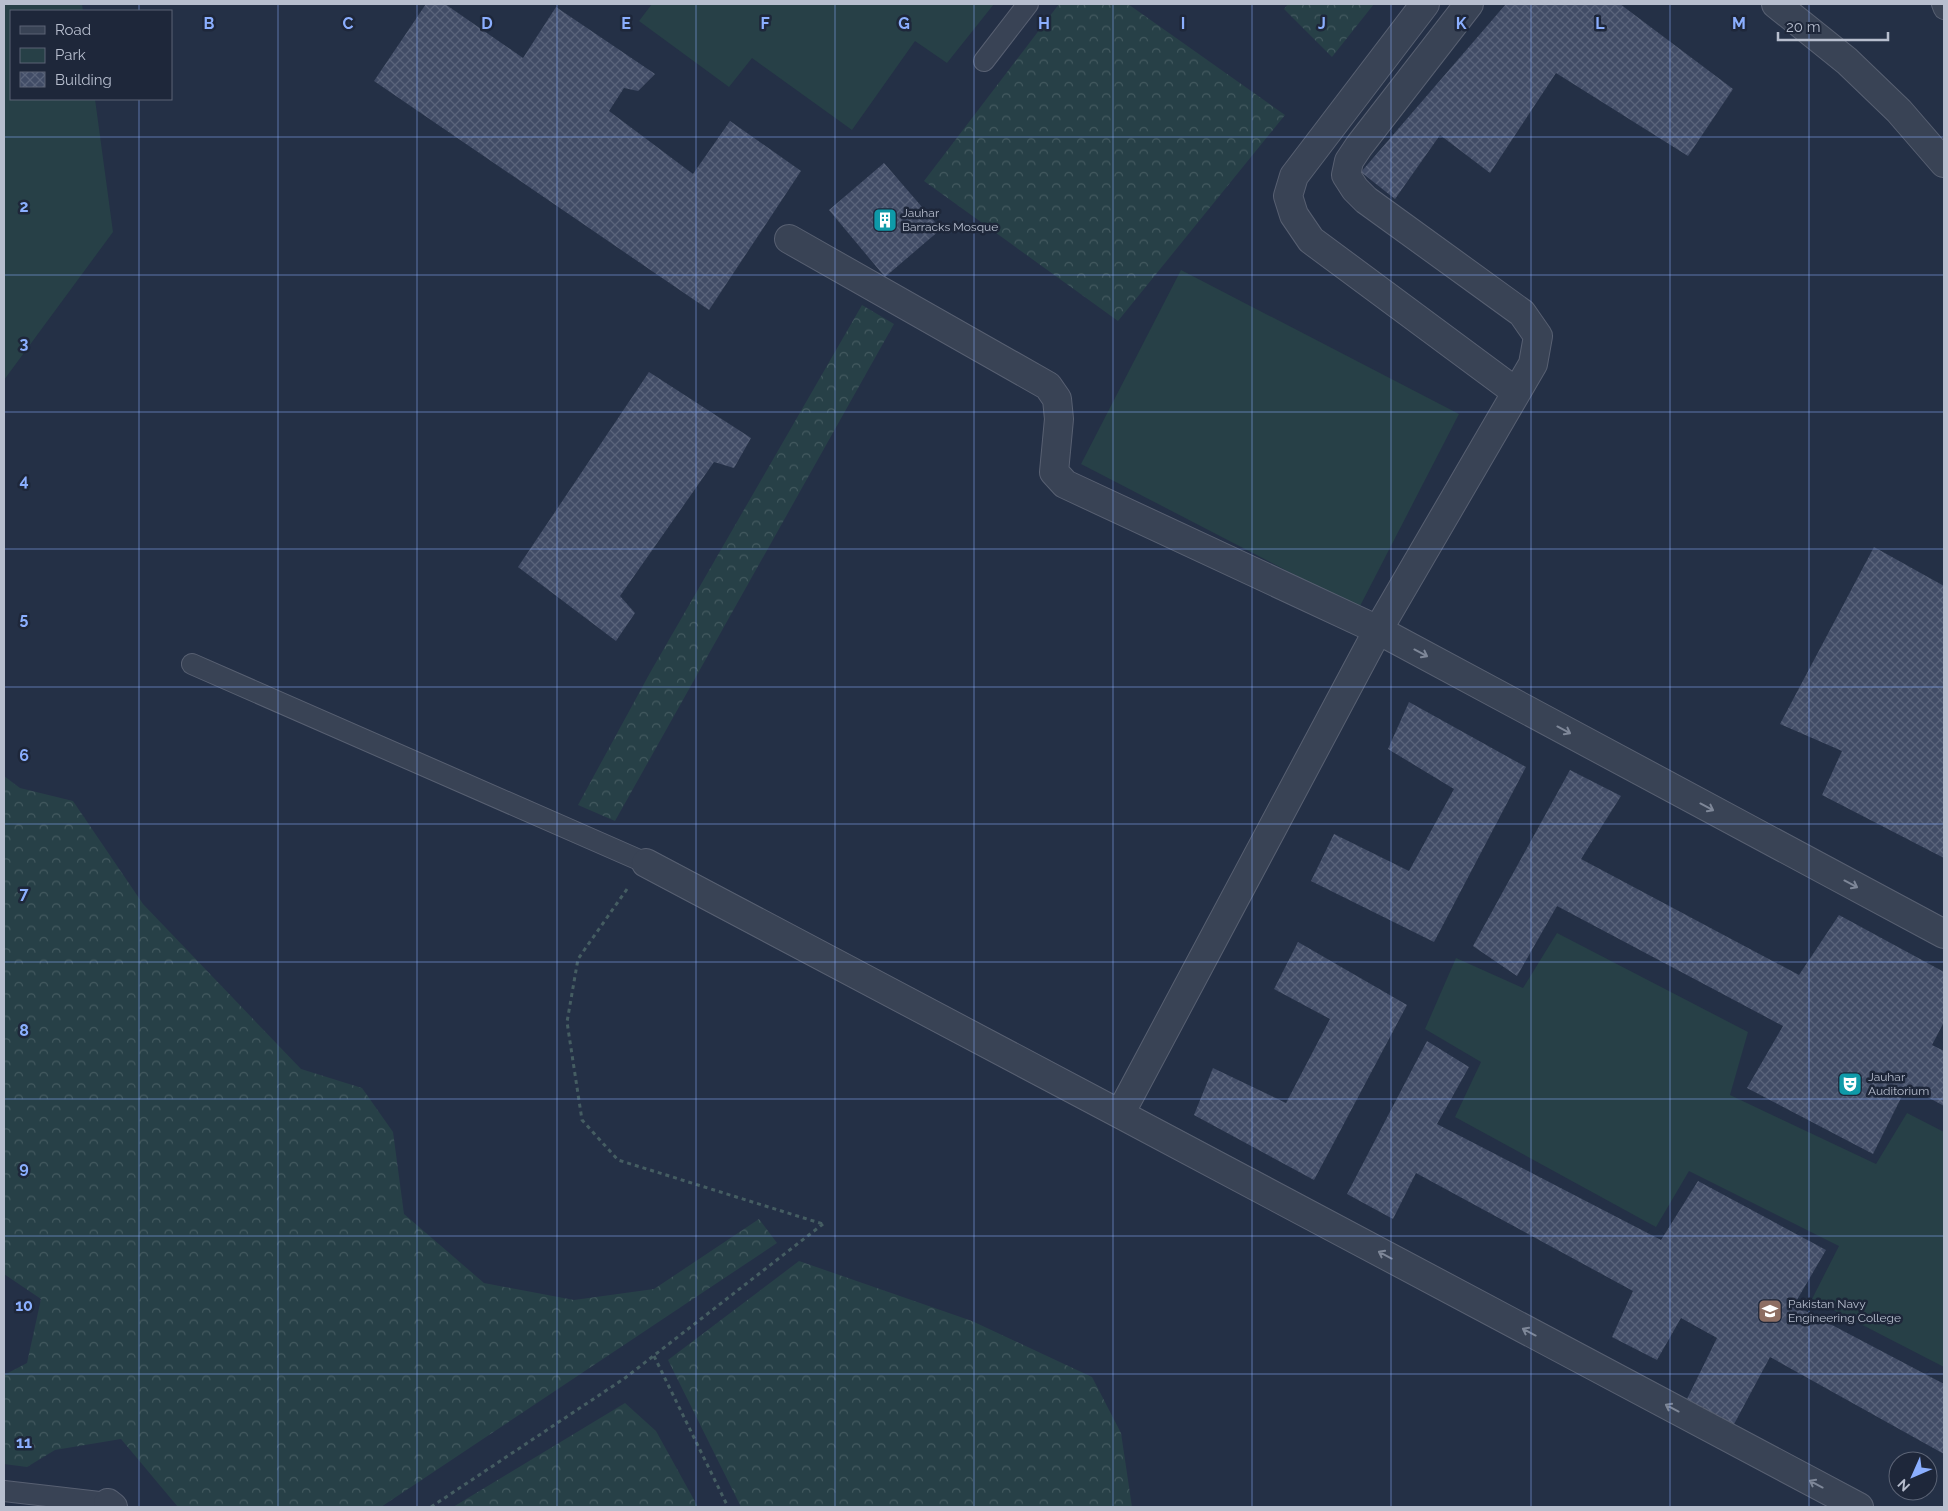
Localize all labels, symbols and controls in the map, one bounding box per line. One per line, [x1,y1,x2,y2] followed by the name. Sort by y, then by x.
[10,10,172,100] legend
[1778,10,1888,42] scale bar
[204,14,215,33] text: B
[343,14,354,33] text: C
[481,14,493,33] text: D
[621,14,631,33] text: E
[760,14,770,33] text: F
[898,14,910,33] text: G
[1038,14,1050,33] text: H
[1181,14,1185,33] text: I
[1318,14,1326,33] text: J
[1456,14,1467,33] text: K
[1595,14,1605,33] text: L
[1732,14,1746,33] text: M
[1786,18,1821,36] text: 20 m
[55,21,91,39] text: Road
[55,46,86,64] text: Park
[55,71,112,89] text: Building
[19,197,29,216] text: 2
[902,206,998,234] place label: Jauhar Barracks Mosque
[872,207,898,233] building icon: Jauhar Barracks Mosque
[20,334,29,353] text: 3
[19,471,29,490] text: 4
[20,609,29,628] text: 5
[1414,648,1429,658] one-way arrow
[1557,725,1572,735] one-way arrow
[19,746,29,765] text: 6
[1700,802,1715,812] one-way arrow
[1843,879,1858,889] one-way arrow
[20,884,29,903] text: 7
[19,1021,29,1040] text: 8
[1868,1070,1929,1098] place label: Jauhar Auditorium
[1837,1071,1863,1097] theatre icon: Jauhar Auditorium
[19,1158,29,1177] text: 9
[1378,1250,1393,1260] one-way arrow
[15,1296,33,1315] text: 10
[1788,1297,1901,1325] place label: Pakistan Navy Engineering College
[1757,1298,1783,1324] school or university icon: Pakistan Navy Engineering College
[1522,1327,1537,1336] one-way arrow
[1665,1403,1680,1413] one-way arrow
[16,1433,32,1452] text: 11
[1888,1451,1938,1501] north arrow
[1894,1476,1913,1495] text: N
[1809,1479,1824,1488] one-way arrow

